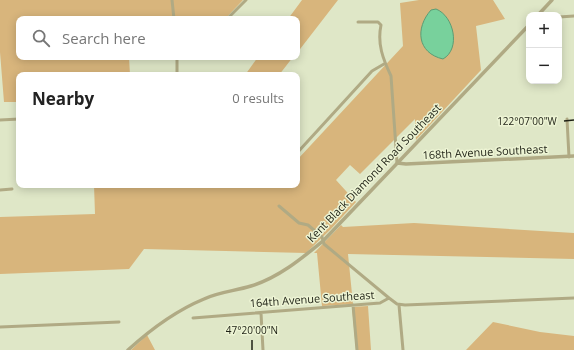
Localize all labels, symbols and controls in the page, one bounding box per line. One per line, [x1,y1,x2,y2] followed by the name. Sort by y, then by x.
[526,12,562,84] map controls
[526,12,562,48] button: +
[16,16,300,60] search box
[30,27,52,49] icon: search
[62,28,146,48] text: Search here
[526,48,562,84] button: −
[32,87,94,110] text: Nearby
[232,89,284,107] text: 0 results
[303,100,444,245] street label: Kent Black Diamond Road Southeast
[497,114,558,128] text: 122°07'00"W
[422,141,548,162] street label: 168th Avenue Southeast
[249,287,375,310] street label: 164th Avenue Southeast
[226,323,278,337] text: 47°20'00"N

